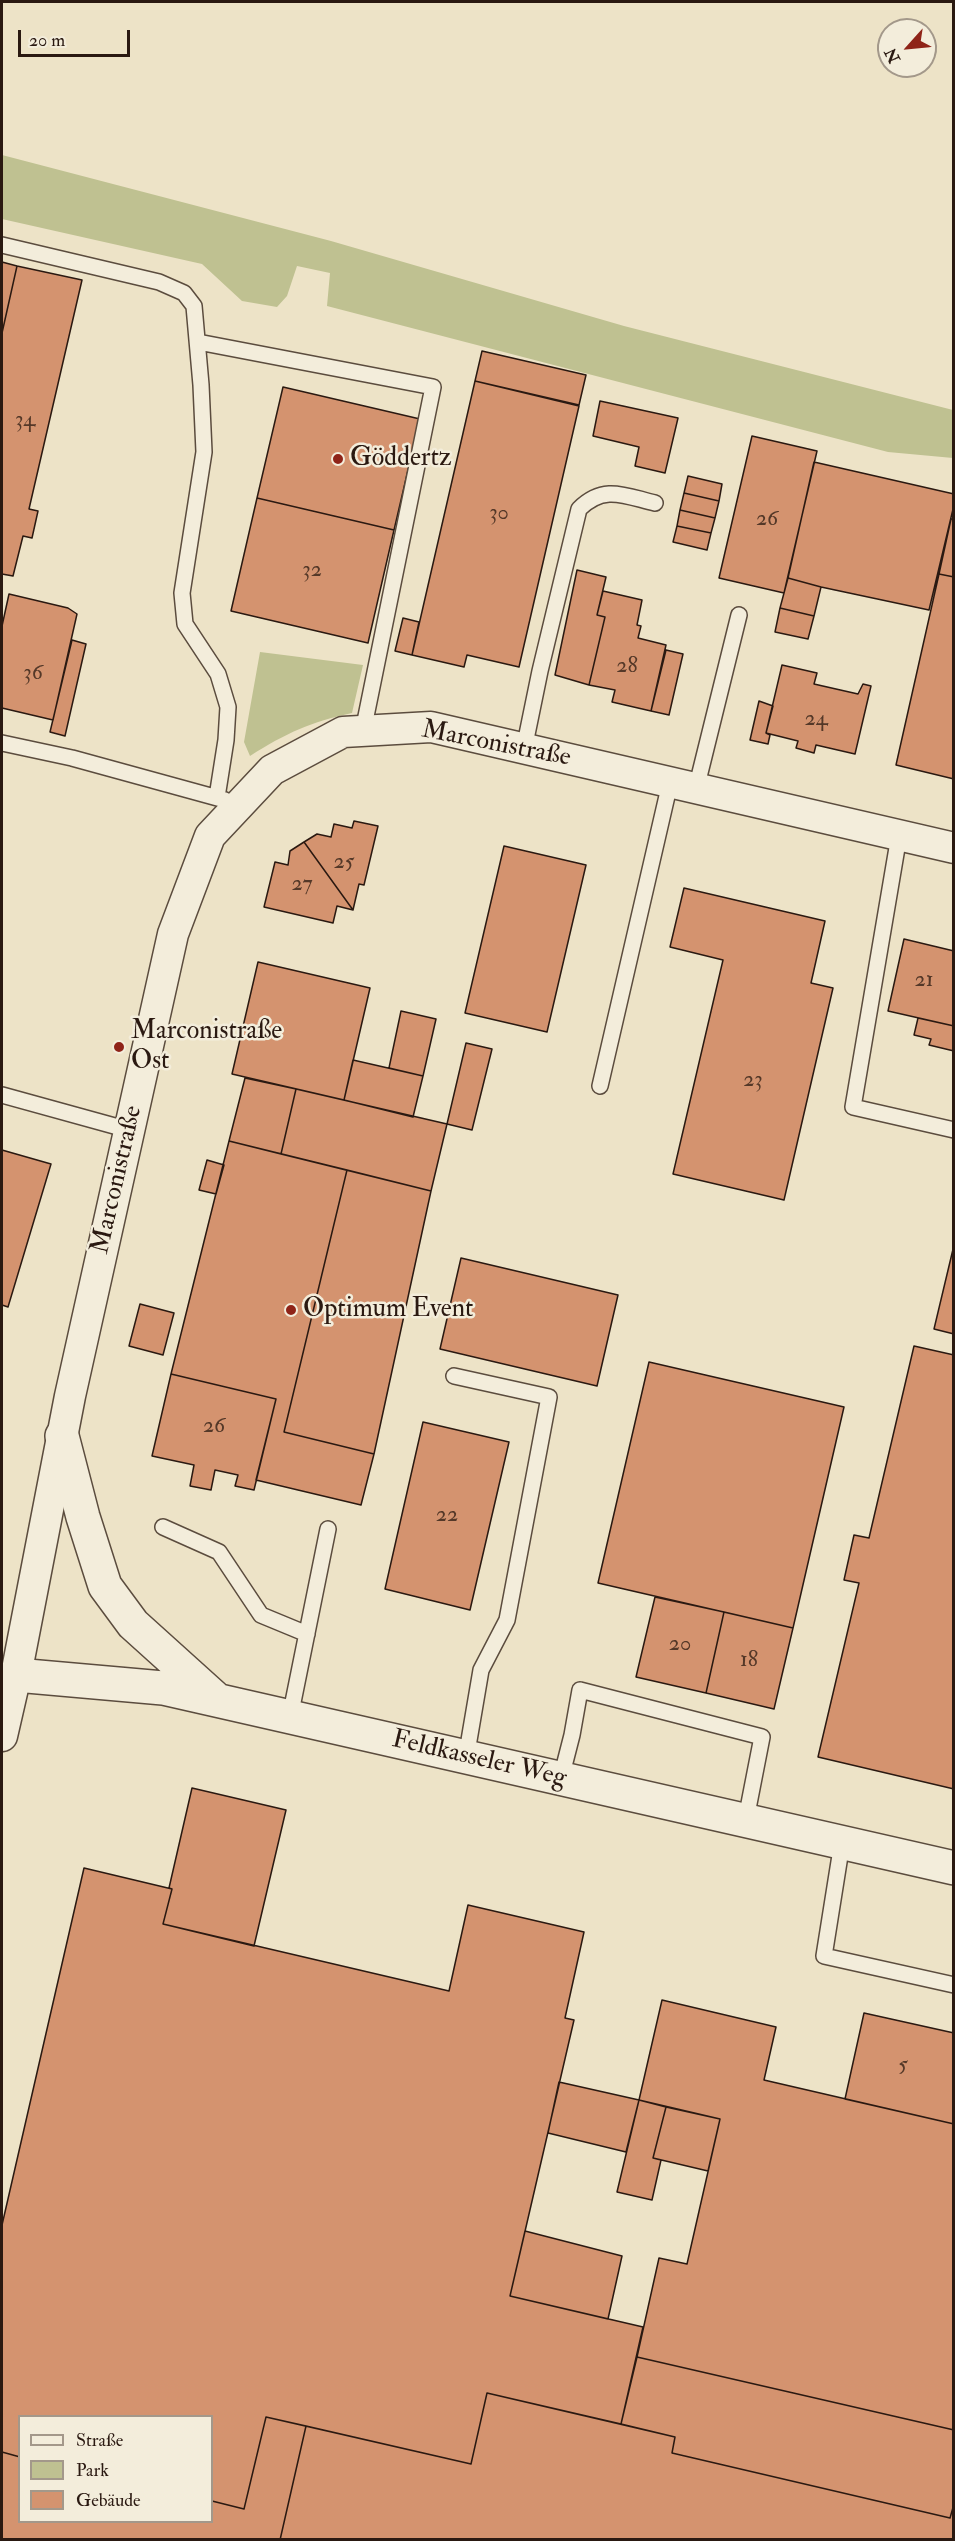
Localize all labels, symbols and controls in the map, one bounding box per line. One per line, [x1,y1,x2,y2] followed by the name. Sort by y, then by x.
[21,18,134,56] scale bar
[877,18,937,78] north arrow
[29,29,65,52] text: 20 m
[881,44,905,66] text: N
[15,408,35,434] house number: 34
[350,443,452,475] place label: Göddertz
[331,452,345,466] marker: Göddertz
[489,501,509,527] house number: 30
[756,507,778,533] house number: 26
[302,558,322,584] house number: 32
[616,654,638,680] house number: 28
[23,661,43,687] house number: 36
[804,707,828,733] house number: 24
[419,715,573,775] street label: Marconistraße
[334,850,354,876] house number: 25
[291,872,313,898] house number: 27
[914,968,934,994] house number: 21
[131,1016,282,1078] place label: Marconistraße Ost
[112,1040,126,1054] marker: Marconistraße Ost
[743,1068,763,1094] house number: 23
[86,1103,150,1257] street label: Marconistraße
[303,1294,473,1326] place label: Optimum Event
[284,1303,298,1317] marker: Optimum Event
[203,1414,225,1440] house number: 26
[436,1503,458,1529] house number: 22
[669,1632,691,1658] house number: 20
[740,1648,758,1674] house number: 18
[389,1725,569,1795] street label: Feldkasseler Weg
[898,2053,908,2079] house number: 5
[18,2415,213,2523] legend
[76,2429,123,2452] text: Straße
[76,2459,109,2482] text: Park
[76,2489,141,2512] text: Gebäude

